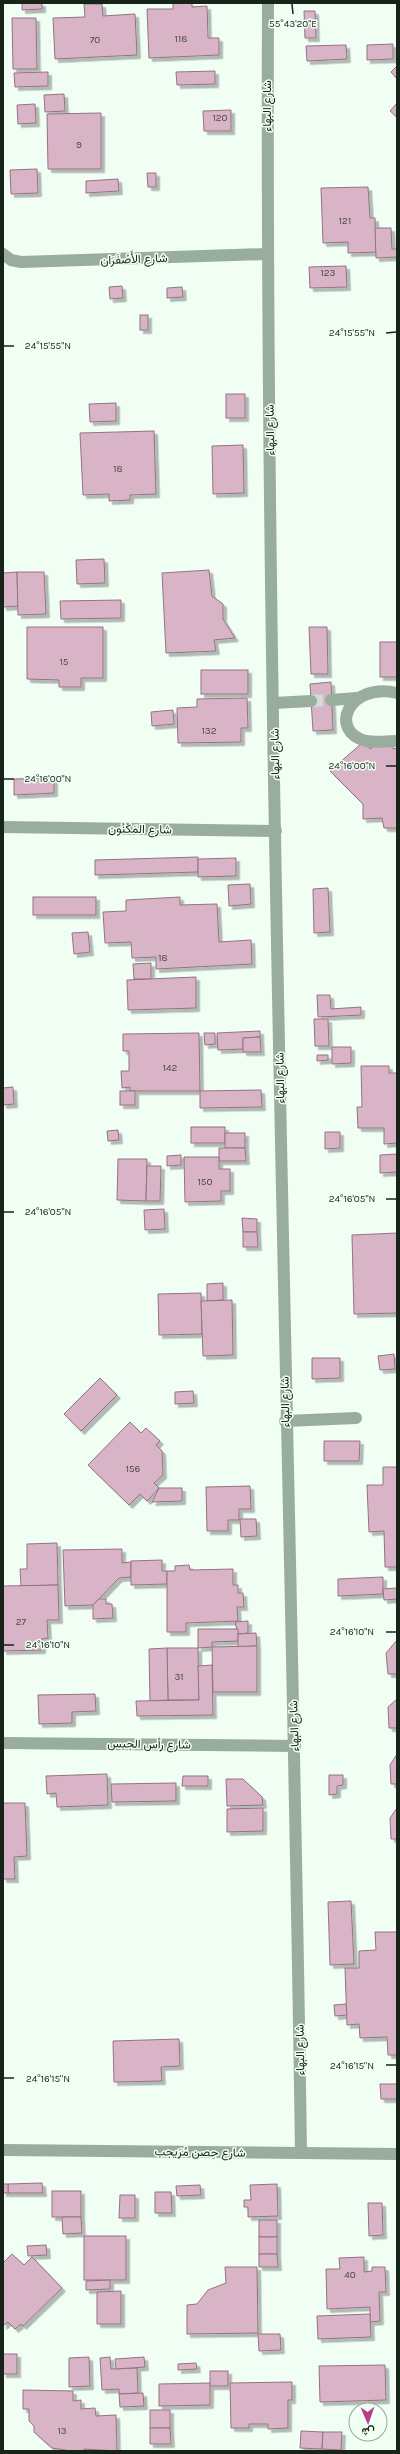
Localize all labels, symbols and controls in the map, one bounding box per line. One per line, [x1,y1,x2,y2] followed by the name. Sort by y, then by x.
[269,18,317,30] text: 55°43'20"E
[175,33,187,45] house number: 118
[90,34,100,46] house number: 70
[260,80,276,132] street label: شارع البهاء
[212,112,228,124] house number: 120
[76,139,82,151] house number: 9
[339,215,351,227] house number: 121
[100,249,168,269] street label: شارع الأَصْفَرَان
[320,267,336,279] house number: 123
[329,327,375,339] text: 24°15'55"N
[25,340,71,352] text: 24°15'55"N
[263,404,279,456] street label: شارع البهاء
[113,463,123,475] house number: 18
[60,656,69,668] house number: 15
[201,725,217,737] house number: 132
[268,728,284,780] street label: شارع البهاء
[329,760,375,772] text: 24°16'00"N
[25,773,71,785] text: 24°16'00"N
[108,821,172,839] street label: شارع المَكْنُون
[158,952,168,964] house number: 18
[273,1052,289,1104] street label: شارع البهاء
[163,1062,178,1074] house number: 142
[198,1176,213,1188] house number: 150
[329,1193,375,1205] text: 24°16'05"N
[25,1206,71,1218] text: 24°16'05"N
[278,1376,294,1428] street label: شارع البهاء
[126,1463,141,1475] house number: 156
[16,1616,27,1628] house number: 27
[330,1626,374,1638] text: 24°16'10"N
[26,1639,70,1651] text: 24°16'10"N
[174,1671,184,1683] house number: 31
[286,1700,304,1752] street label: شارع البهاء
[107,1736,191,1754] street label: شارع رأس الجبس
[293,2024,309,2076] street label: شارع البهاء
[330,2060,374,2072] text: 24°16'15"N
[26,2073,70,2085] text: 24°16'15"N
[154,2144,246,2162] street label: شارع حِصن مُرَيجب
[344,2269,356,2281] house number: 40
[348,2402,388,2442] north arrow
[57,2425,67,2437] house number: 13
[361,2425,375,2438] text: ش

